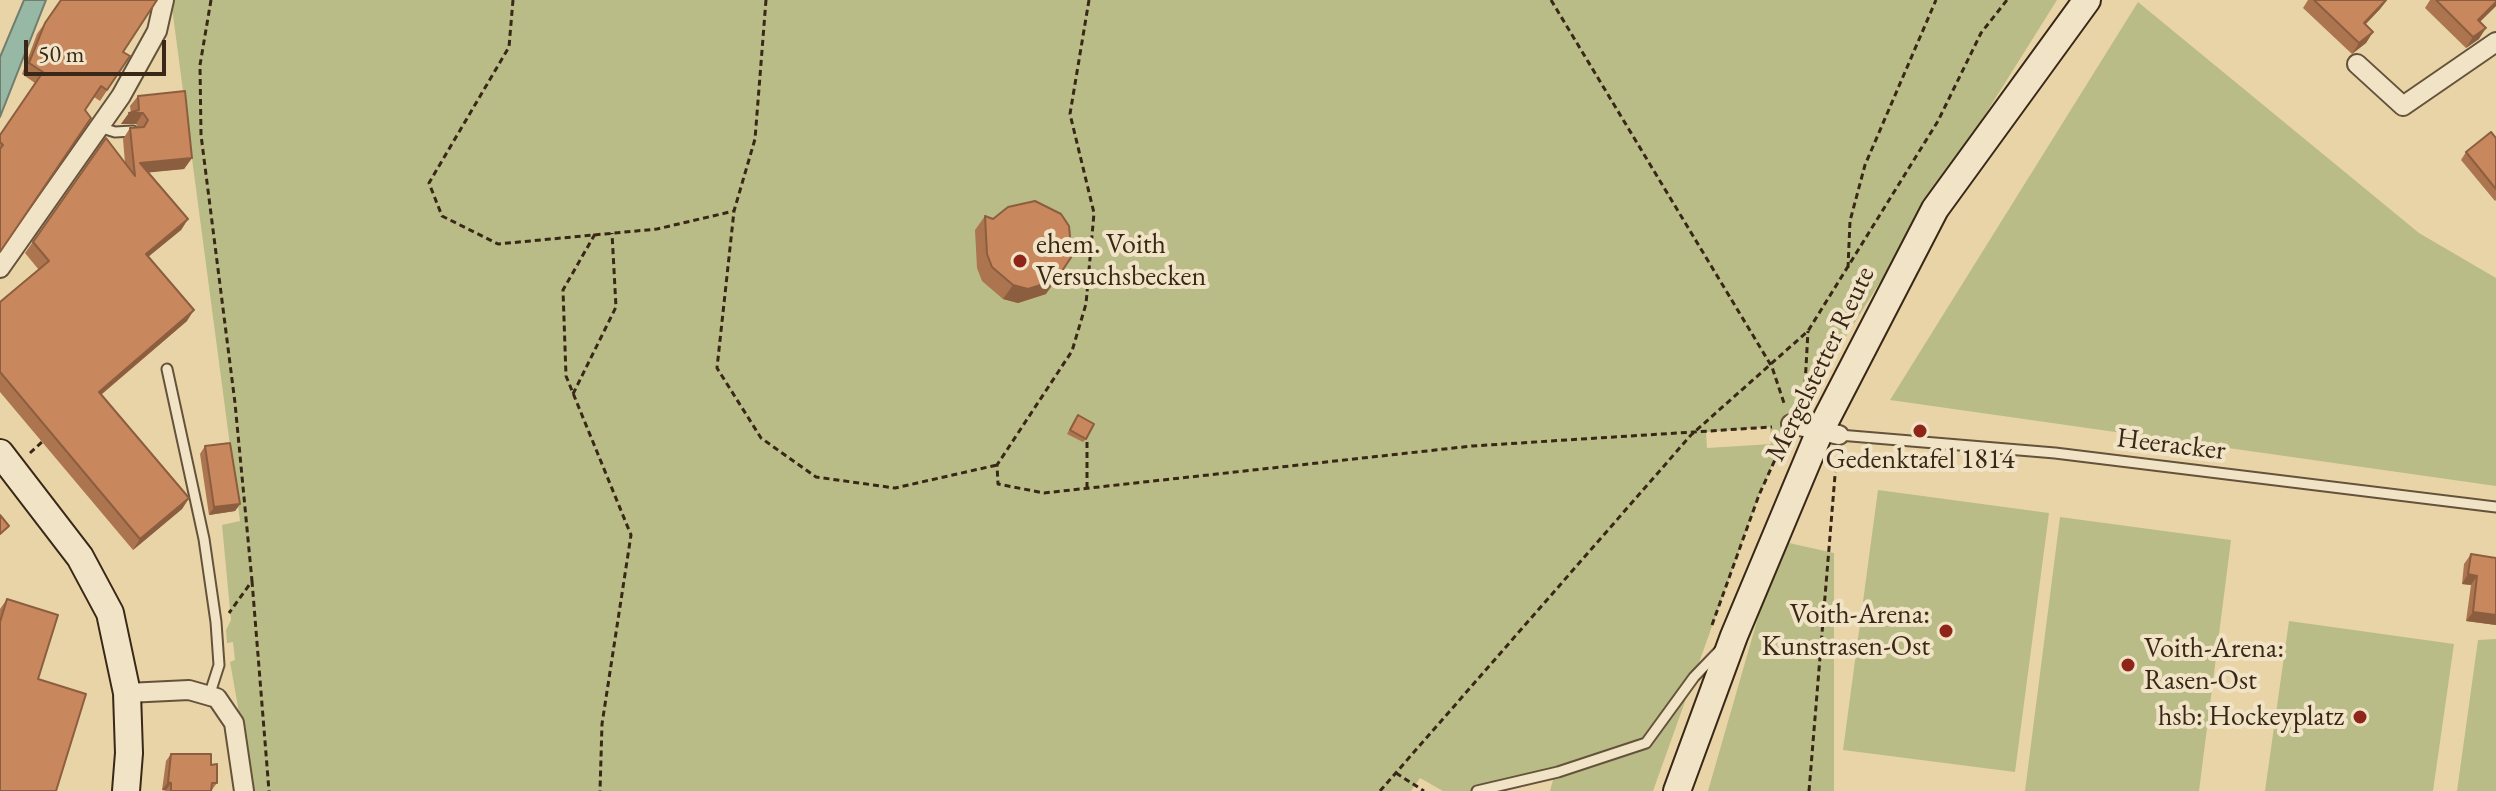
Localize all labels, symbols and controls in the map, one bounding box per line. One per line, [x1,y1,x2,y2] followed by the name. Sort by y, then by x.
[28,24,170,74] scale bar
[38,38,85,69] text: 50 m
[1036,228,1206,294] place label: ehem. Voith Versuchsbecken
[1011,252,1029,270] marker: ehem. Voith Versuchsbecken
[1759,261,1883,467] street label: Mergelstetter Reute
[1911,422,1929,440] marker: Gedenktafel 1814
[2115,422,2227,468] street label: Heeracker
[1825,443,2015,477] place label: Gedenktafel 1814
[1761,598,1930,664] place label: Voith-Arena: Kunstrasen-Ost
[1937,622,1955,640] marker: Voith-Arena: Kunstrasen-Ost
[2144,632,2284,698] place label: Voith-Arena: Rasen-Ost
[2119,656,2137,674] marker: Voith-Arena: Rasen-Ost
[2158,700,2344,734] place label: hsb: Hockeyplatz
[2351,708,2369,726] marker: hsb: Hockeyplatz

